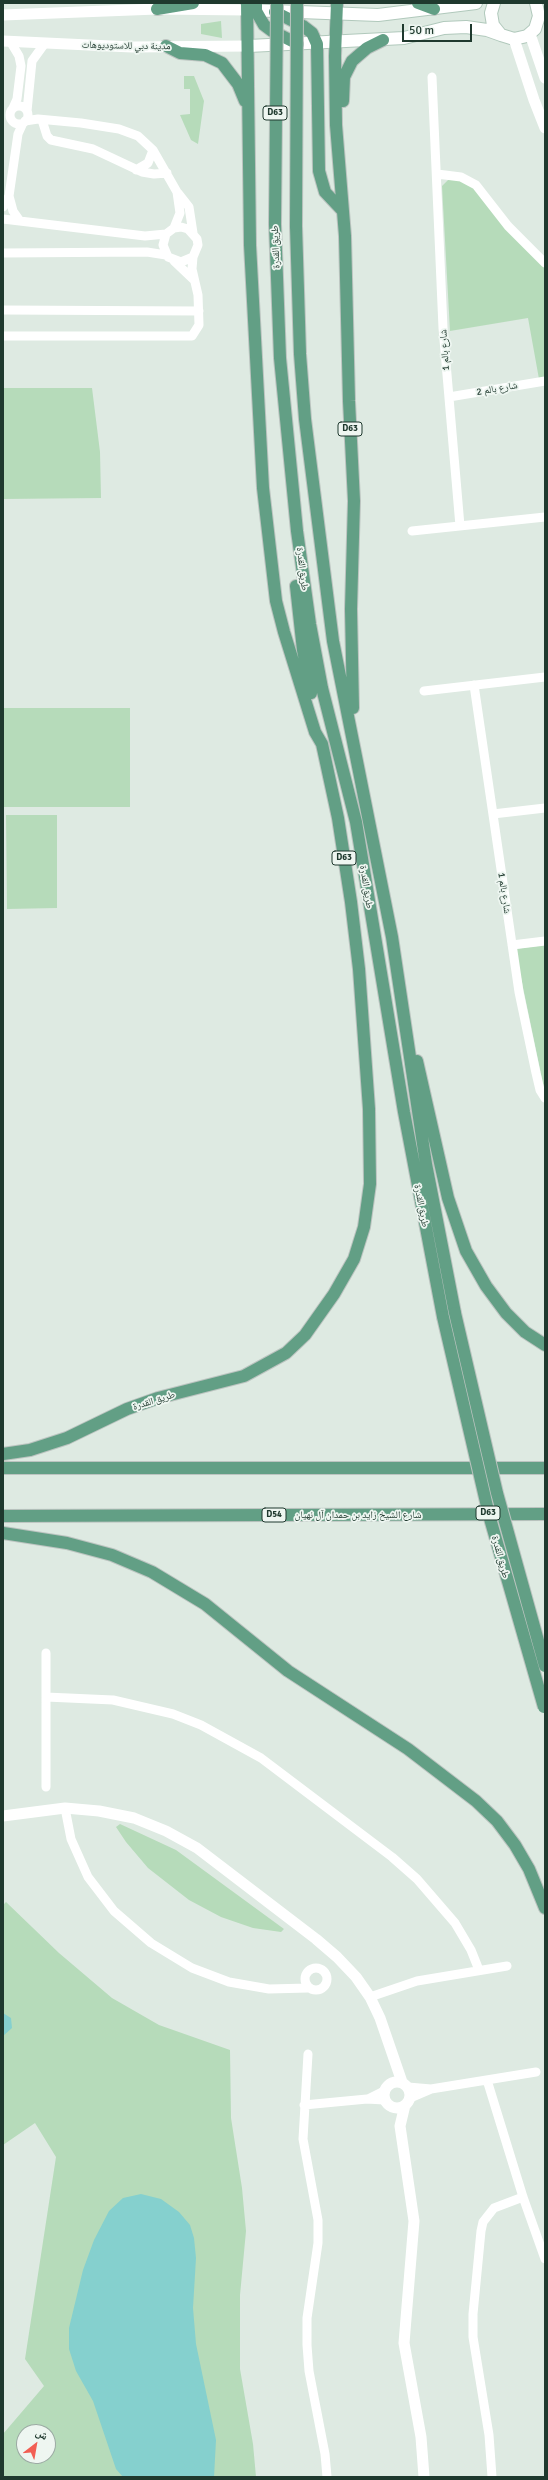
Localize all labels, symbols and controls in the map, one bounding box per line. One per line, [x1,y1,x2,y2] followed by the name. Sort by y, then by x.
[404,16,474,42] scale bar
[409,23,434,38] text: 50 m
[81,39,171,53] street label: مدينة دبي للاستوديوهات
[263,106,287,120] road number: D63
[269,225,283,269] street label: طريق القدرة
[438,329,452,371] street label: شارع بالم 1
[476,379,518,399] street label: شارع بالم 2
[338,422,362,436] road number: D63
[293,547,311,591] street label: طريق القدرة
[332,851,356,865] road number: D63
[357,864,375,910] street label: طريق القدرة
[495,872,513,914] street label: شارع بالم 1
[411,1183,431,1229] street label: طريق القدرة
[131,1389,177,1413] street label: طريق القدرة
[476,1506,500,1520] road number: D63
[262,1508,286,1522] road number: D54
[295,1509,421,1521] street label: شارع الشيخ زايد بن حمدان آل نهيان
[489,1534,511,1580] street label: طريق القدرة
[16,2424,56,2464] north arrow
[34,2426,50,2443] text: ش

